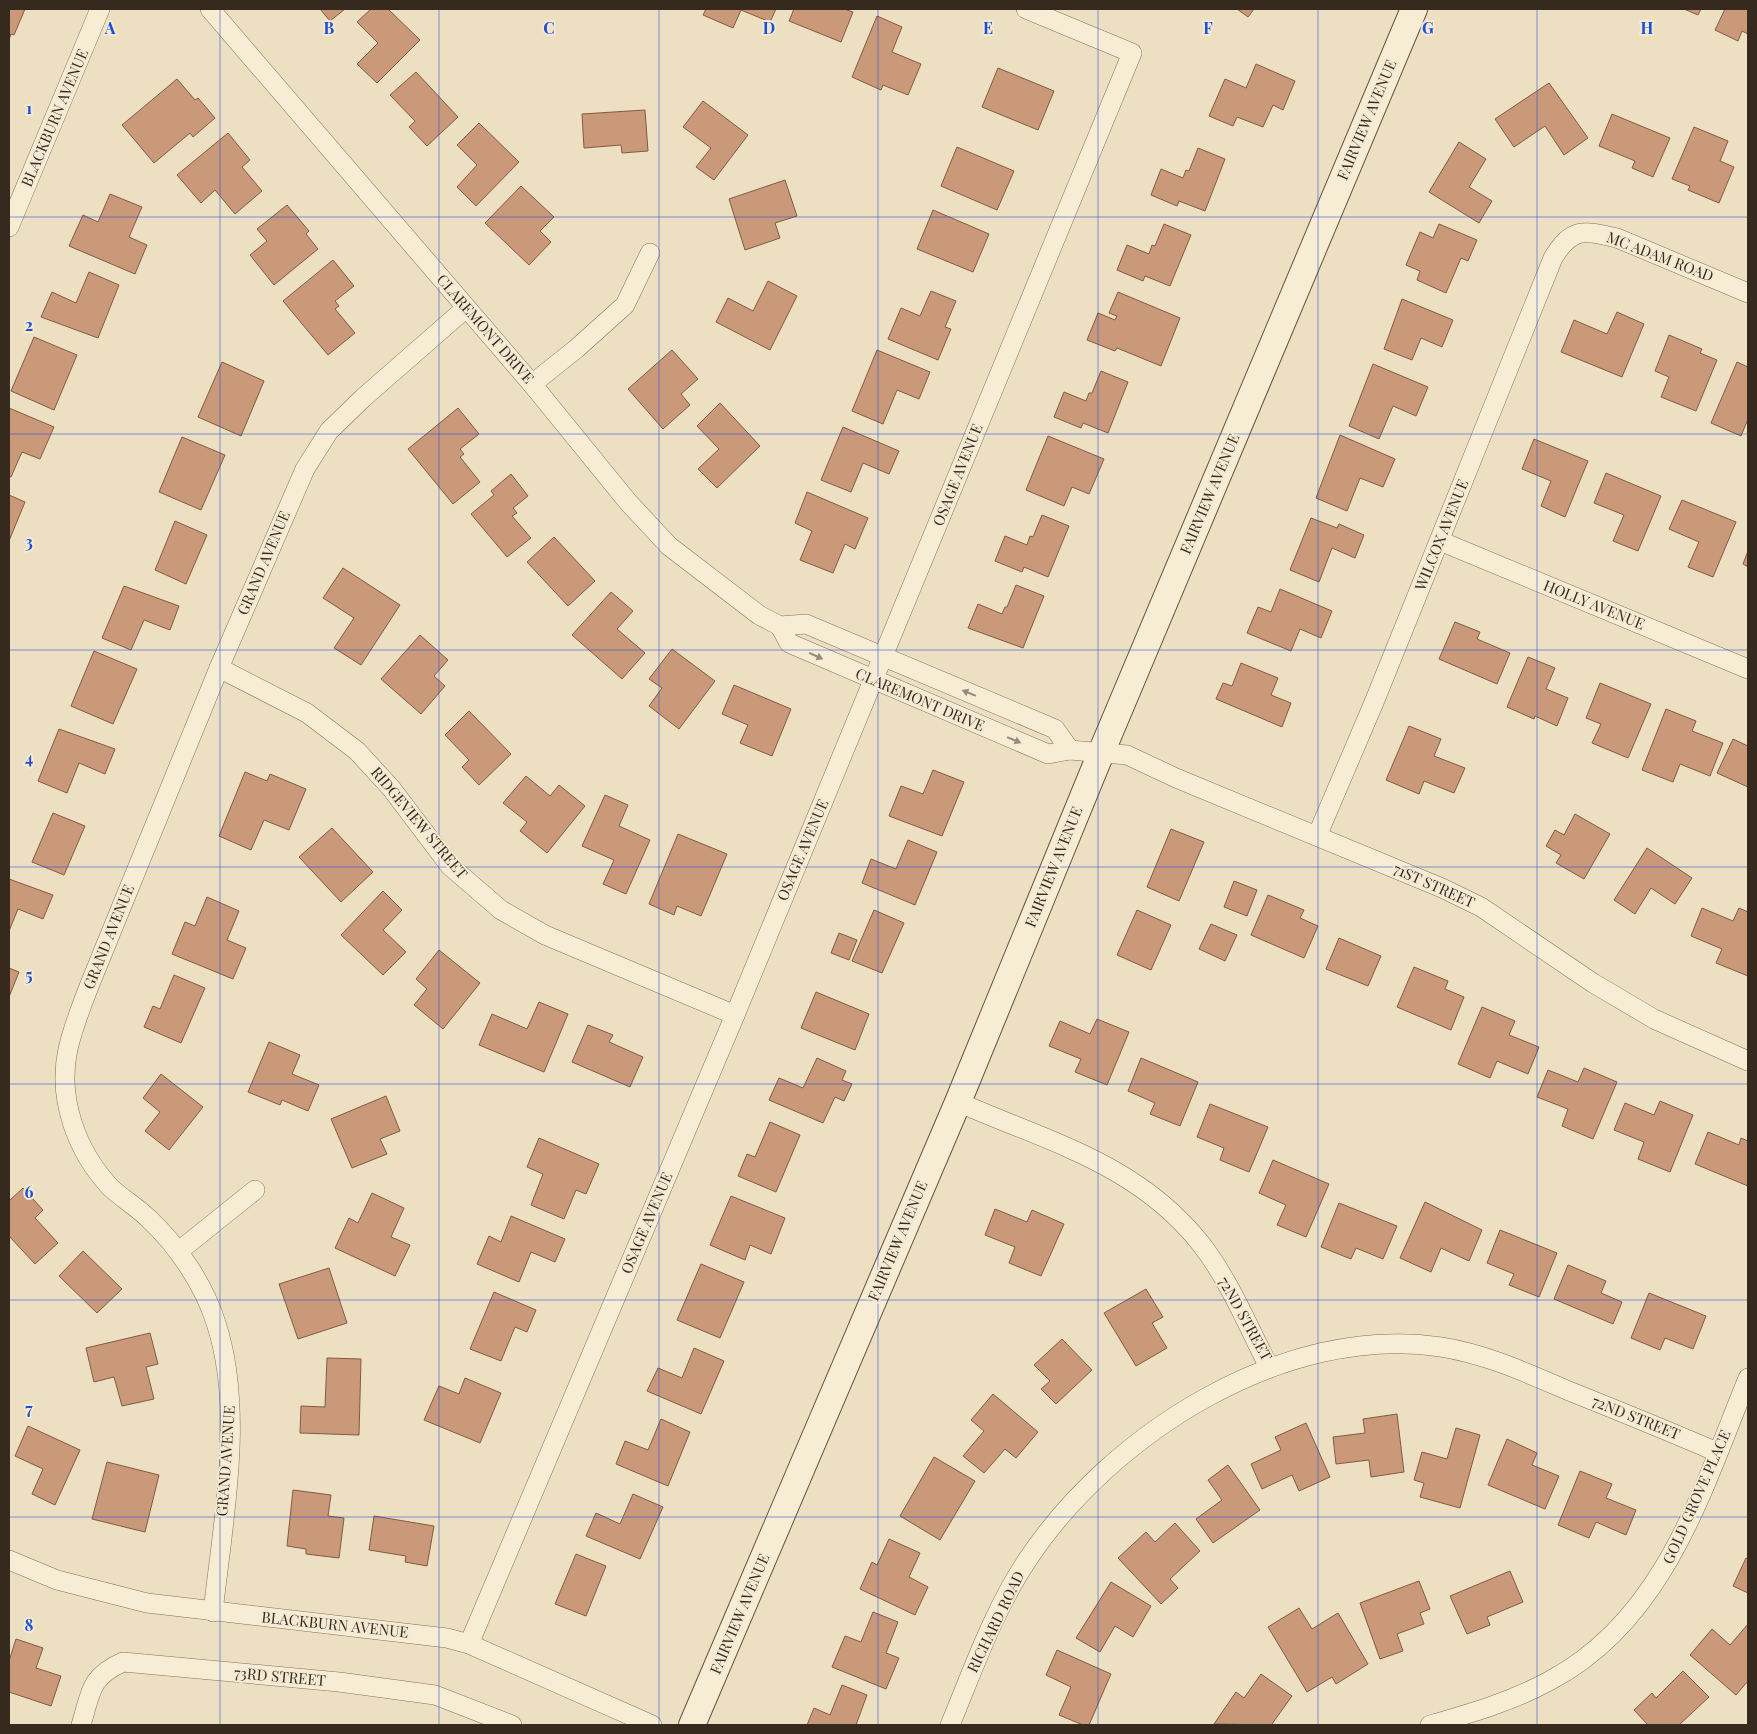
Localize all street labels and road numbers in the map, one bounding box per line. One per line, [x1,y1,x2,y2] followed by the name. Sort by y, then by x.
[16,46,92,190] street label: BLACKBURN AVENUE
[1332,56,1400,183] street label: FAIRVIEW AVENUE
[1604,227,1717,286] street label: MC ADAM ROAD
[433,270,539,387] street label: CLAREMONT DRIVE
[927,421,987,529] street label: OSAGE AVENUE
[1175,430,1243,557] street label: FAIRVIEW AVENUE
[1409,476,1473,594] street label: WILCOX AVENUE
[232,507,294,618] street label: GRAND AVENUE
[1541,575,1648,634] street label: HOLLY AVENUE
[853,663,988,735] street label: CLAREMONT DRIVE
[367,762,473,883] street label: RIDGEVIEW STREET
[772,796,833,903] street label: OSAGE AVENUE
[1020,803,1086,930] street label: FAIRVIEW AVENUE
[1391,858,1478,912] street label: 71ST STREET
[78,881,138,992] street label: GRAND AVENUE
[616,1169,677,1276] street label: OSAGE AVENUE
[863,1177,931,1304] street label: FAIRVIEW AVENUE
[1215,1273,1277,1364] street label: 72ND STREET
[1589,1390,1683,1444] street label: 72ND STREET
[211,1405,239,1517] street label: GRAND AVENUE
[1658,1426,1735,1567] street label: GOLD GROVE PLACE
[705,1550,773,1677] street label: FAIRVIEW AVENUE
[962,1567,1028,1676] street label: RICHARD ROAD
[261,1606,410,1642] street label: BLACKBURN AVENUE
[233,1662,327,1690] street label: 73RD STREET

